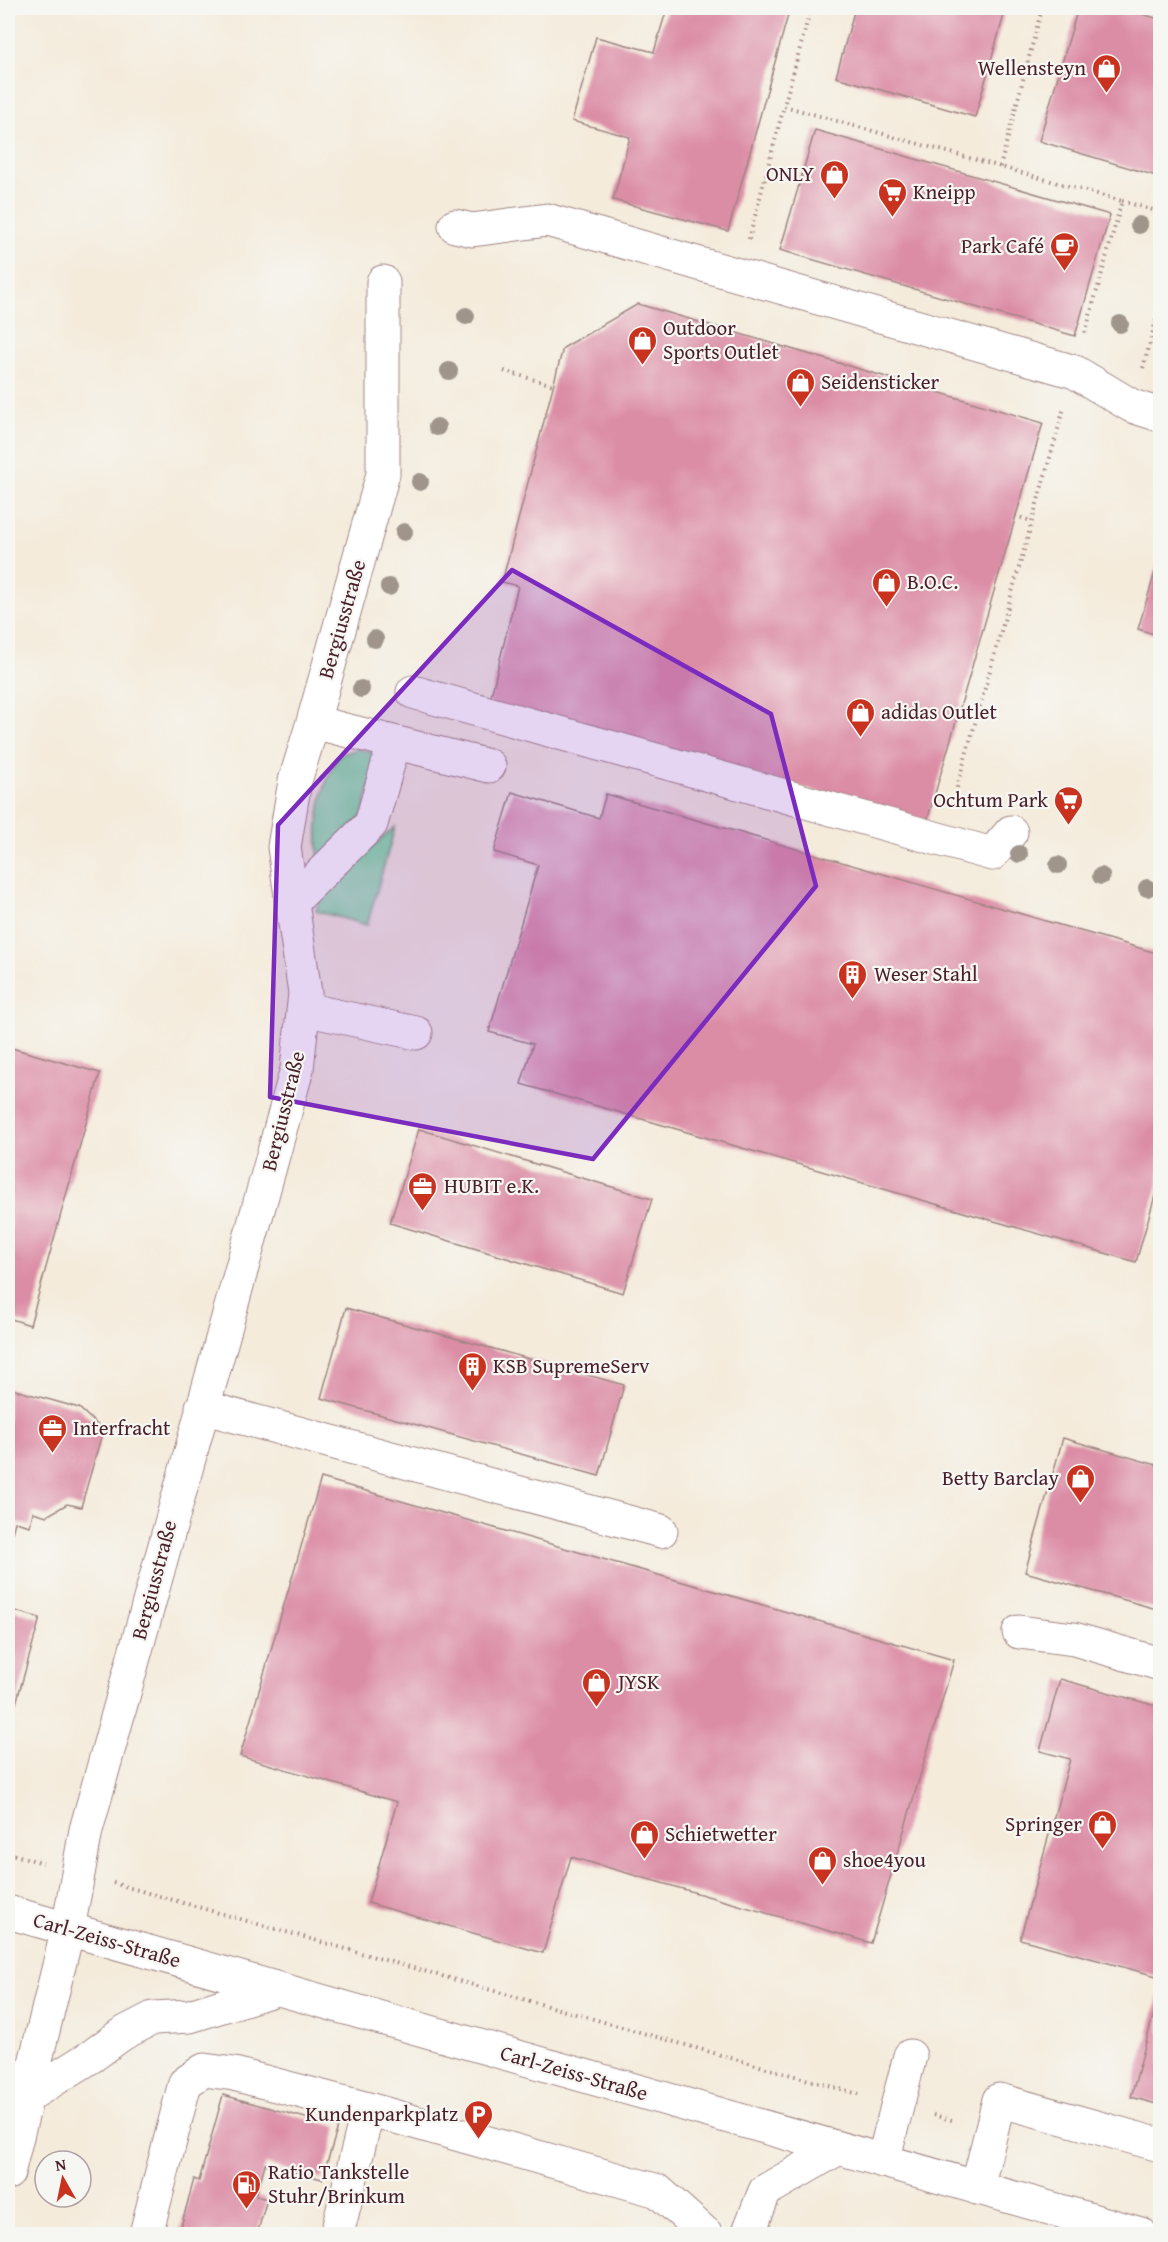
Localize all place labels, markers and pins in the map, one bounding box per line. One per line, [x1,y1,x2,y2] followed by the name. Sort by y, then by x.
[978,52,1086,83] place label: Wellensteyn
[1091,52,1123,94] shop icon: Wellensteyn
[766,158,814,189] place label: ONLY
[819,158,851,200] shop icon: ONLY
[876,176,908,218] supermarket icon: Kneipp
[913,176,976,207] place label: Kneipp
[961,230,1044,261] place label: Park Café
[1049,230,1081,272] cafe icon: Park Café
[663,312,780,367] place label: Outdoor Sports Outlet
[626,324,658,366] shop icon: Outdoor Sports Outlet
[784,366,816,408] shop icon: Seidensticker
[821,366,940,397] place label: Seidensticker
[870,566,902,608] shop icon: B.O.C.
[907,566,958,597] place label: B.O.C.
[844,696,876,738] shop icon: adidas Outlet
[881,696,997,727] place label: adidas Outlet
[933,784,1048,815] place label: Ochtum Park
[1053,784,1085,826] supermarket icon: Ochtum Park
[837,958,869,1000] building icon: Weser Stahl
[874,958,978,989] place label: Weser Stahl
[407,1170,439,1212] office icon: HUBIT e.K.
[444,1170,539,1201] place label: HUBIT e.K.
[456,1350,488,1392] building icon: KSB SupremeServ
[493,1350,650,1381] place label: KSB SupremeServ
[36,1412,68,1454] office icon: Interfracht
[73,1412,171,1443] place label: Interfracht
[942,1462,1060,1493] place label: Betty Barclay
[1064,1462,1096,1504] shop icon: Betty Barclay
[581,1666,613,1708] shop icon: JYSK
[615,1666,660,1697] place label: JYSK
[1005,1808,1082,1839] place label: Springer
[1087,1808,1119,1850] shop icon: Springer
[628,1818,660,1860] shop icon: Schietwetter
[665,1818,777,1849] place label: Schietwetter
[806,1844,838,1886] shop icon: shoe4you
[843,1844,927,1875] place label: shoe4you
[305,2098,458,2129] place label: Kundenparkplatz
[463,2098,495,2140] parking icon: Kundenparkplatz
[268,2156,409,2211] place label: Ratio Tankstelle Stuhr/Brinkum
[231,2168,263,2210] fuel station icon: Ratio Tankstelle Stuhr/Brinkum

